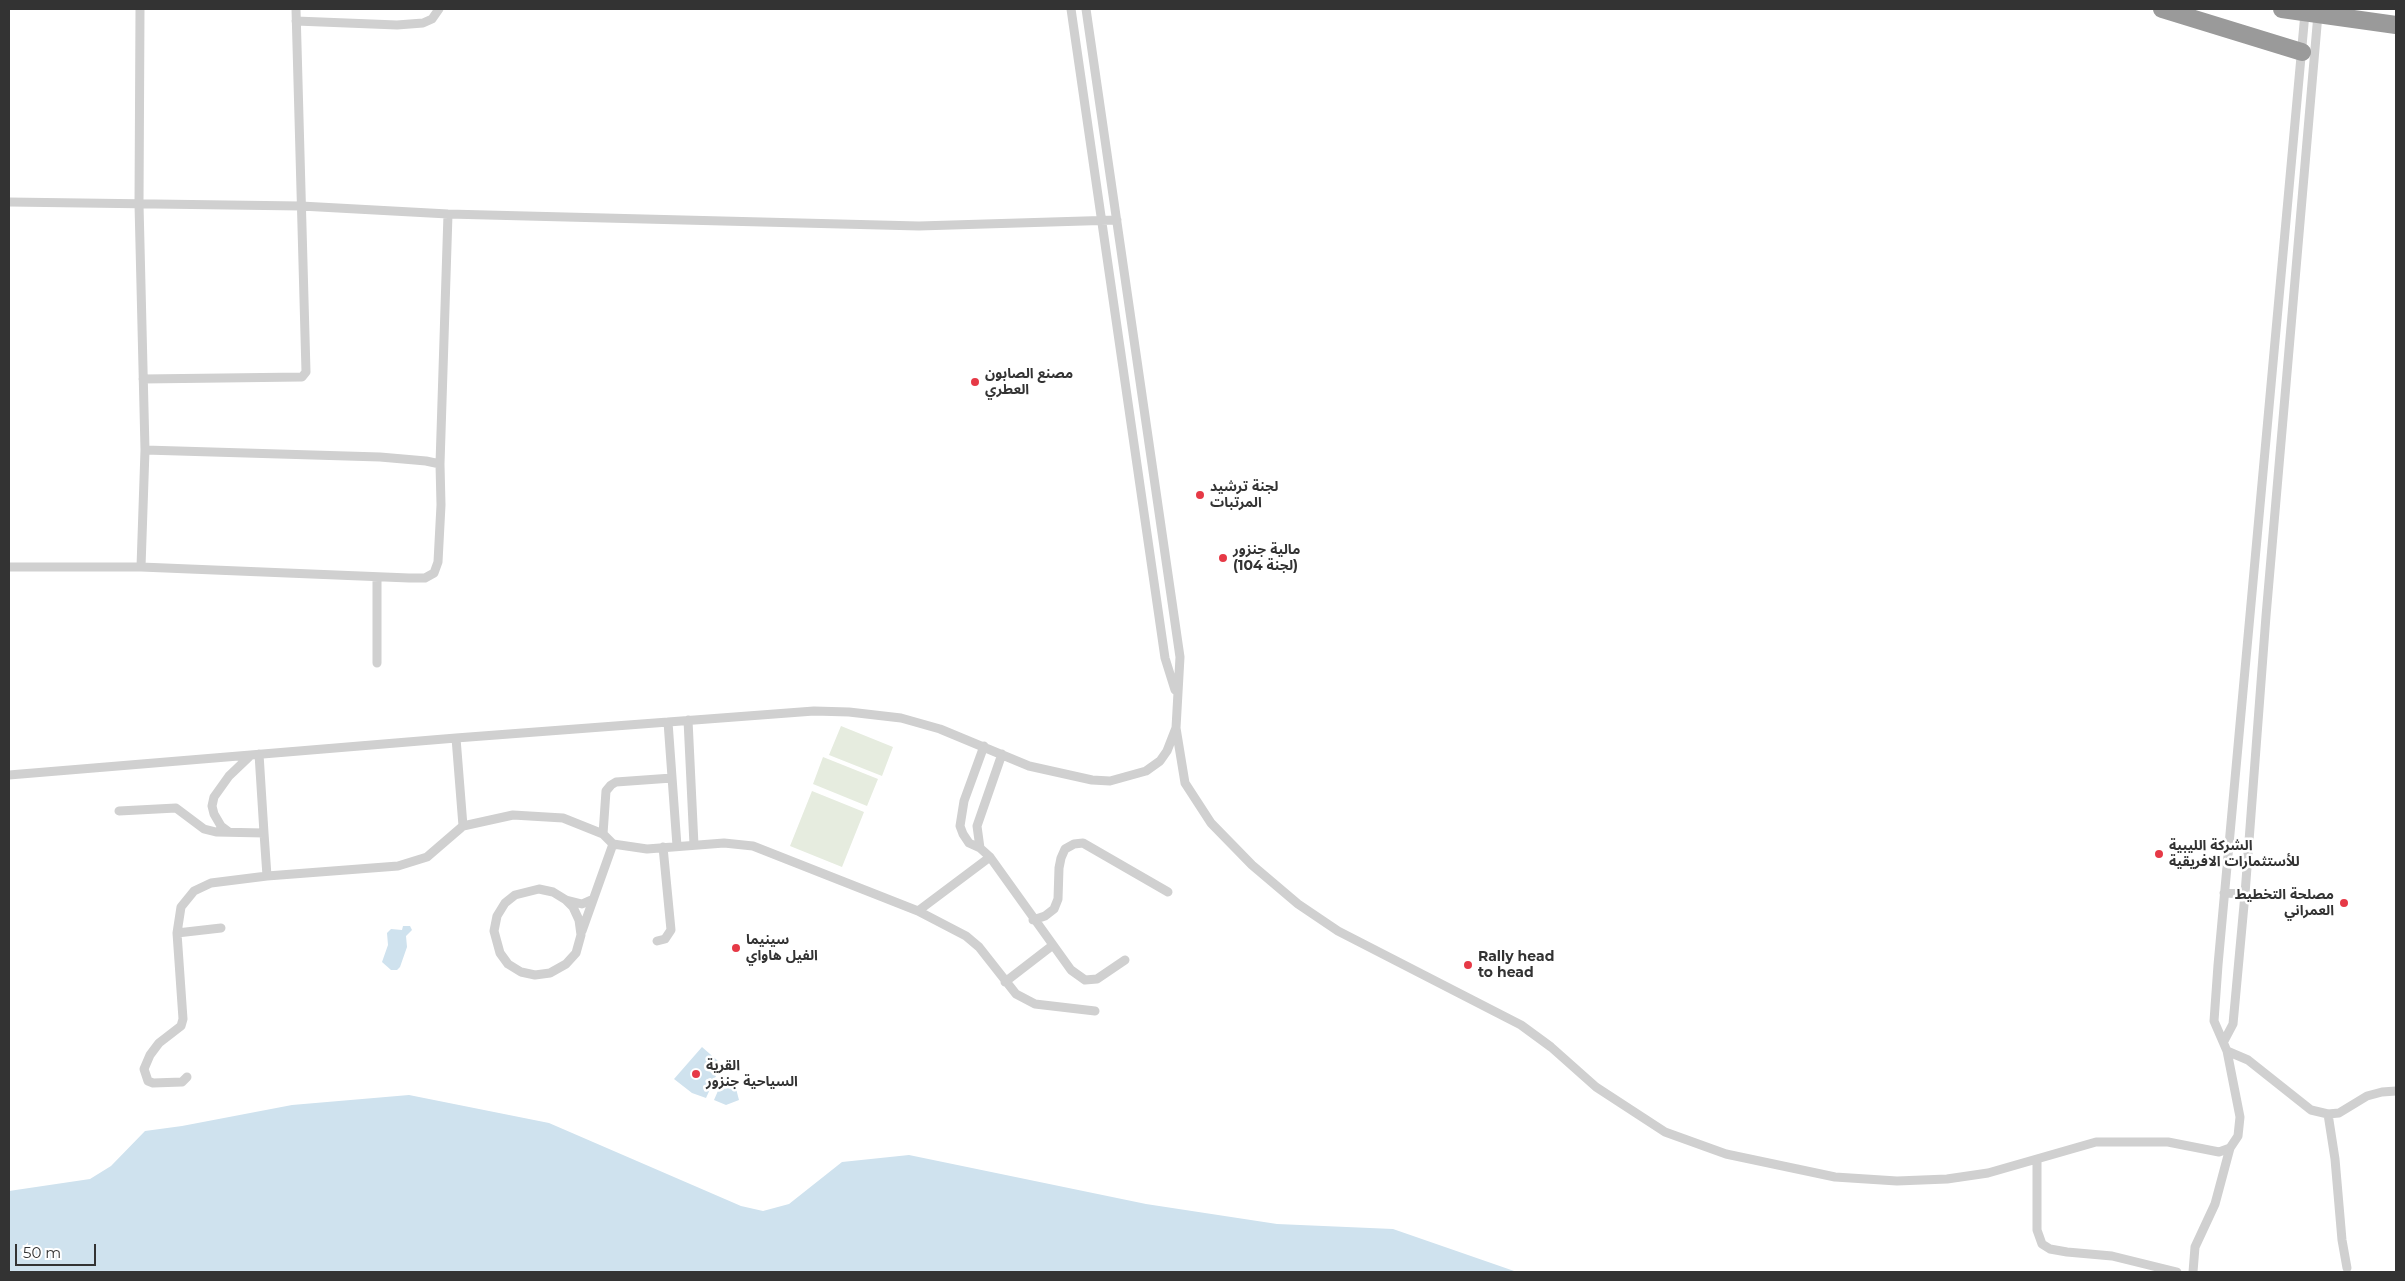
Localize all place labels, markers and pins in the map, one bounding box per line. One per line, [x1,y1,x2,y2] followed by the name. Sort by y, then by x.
[985,366,1073,398] place label: مصنع الصابون العطري
[969,376,981,388] marker: مصنع الصابون العطري
[1210,479,1278,512] place label: لجنة ترشيد المرتبات
[1194,489,1206,501] marker: لجنة ترشيد المرتبات
[1233,542,1300,574] place label: مالية جنزور (لجنة 104)
[1217,552,1229,564] marker: مالية جنزور (لجنة 104)
[2169,838,2300,870] place label: الشركة الليبية للأستثمارات الافريقية
[2153,848,2165,860] marker: الشركة الليبية للأستثمارات الافريقية
[2235,887,2334,920] place label: مصلحة التخطيط العمراني
[2338,897,2350,909] marker: مصلحة التخطيط العمراني
[746,932,818,964] place label: سينيما الفيل هاواي
[730,942,742,954] marker: سينيما الفيل هاواي
[1478,949,1554,982] place label: Rally head to head
[1462,959,1474,971] marker: Rally head to head
[706,1058,798,1090] place label: القرية السياحية جنزور
[690,1068,702,1080] marker: القرية السياحية جنزور

